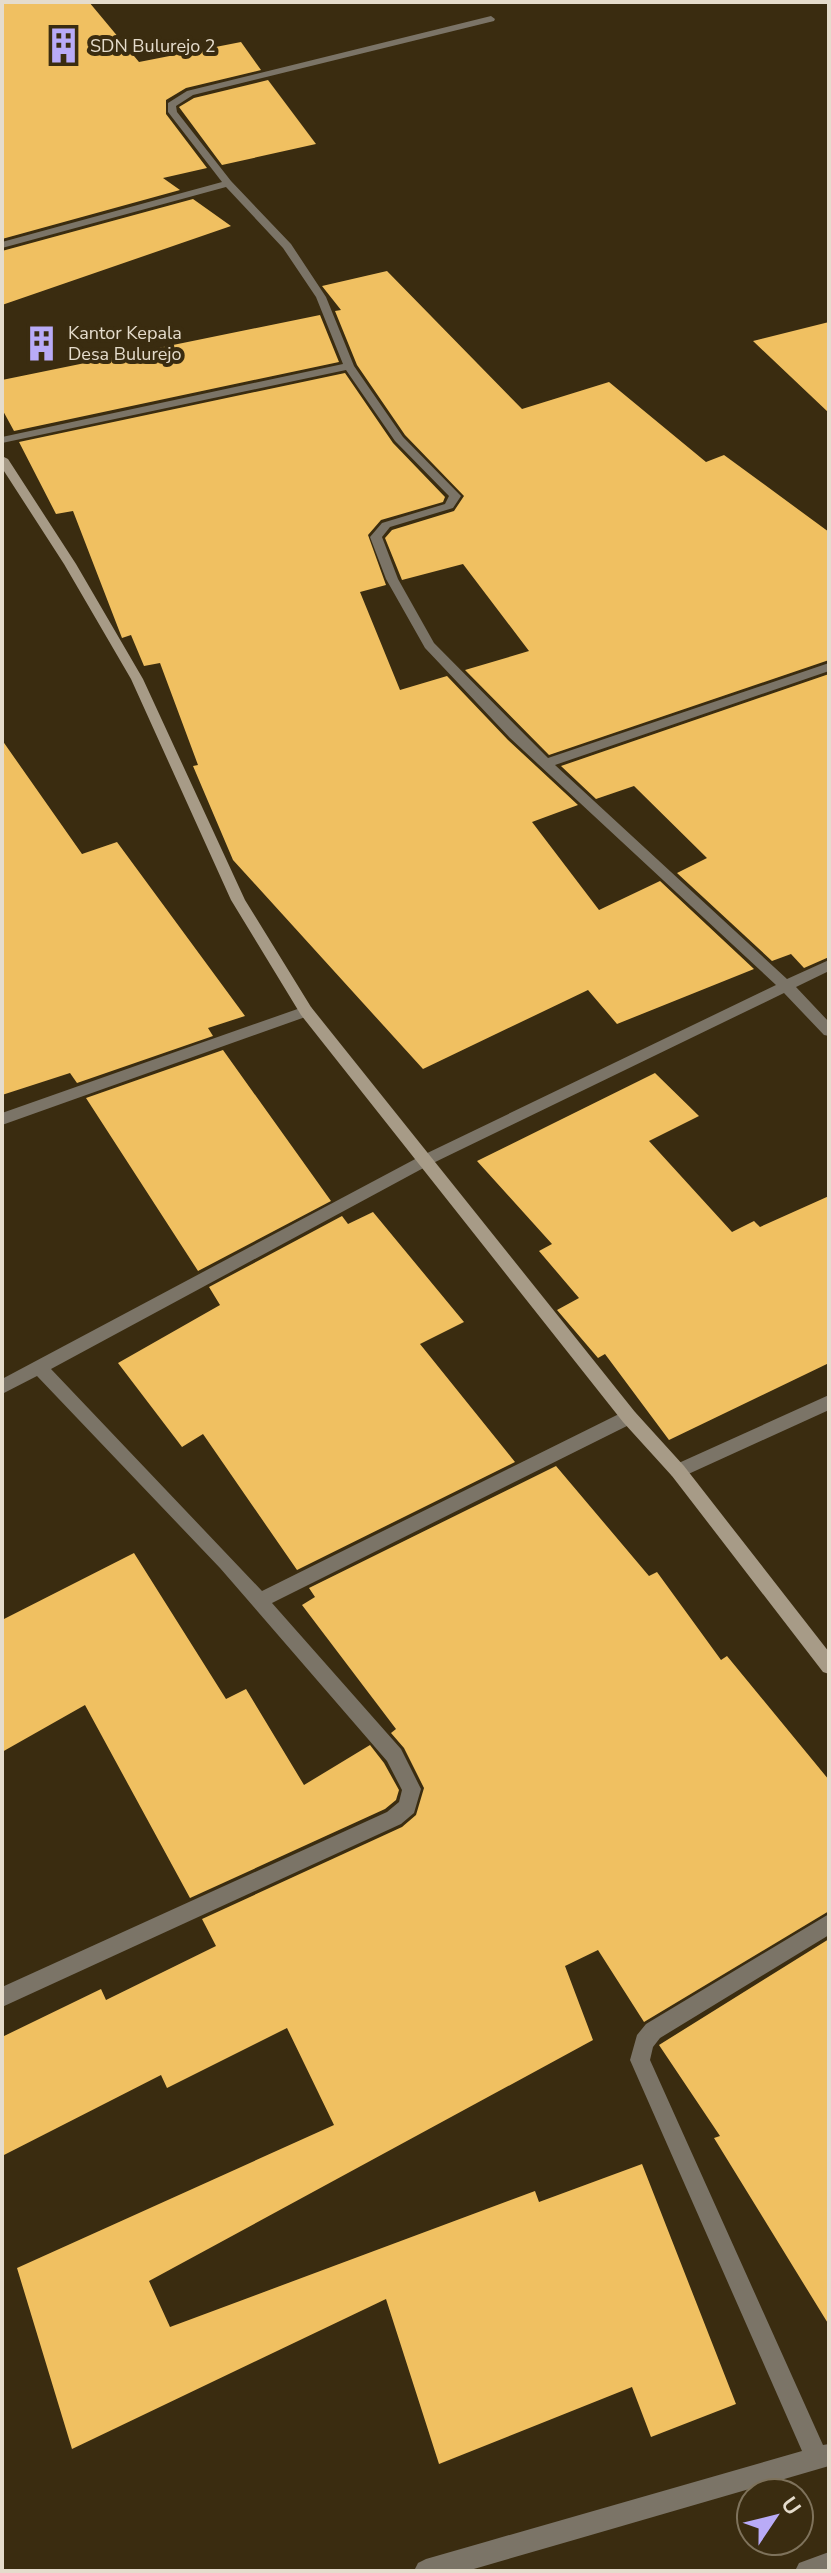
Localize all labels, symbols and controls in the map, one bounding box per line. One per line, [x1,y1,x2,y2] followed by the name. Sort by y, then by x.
[45,27,83,65] building icon: SDN Bulurejo 2
[90,34,216,58] place label: SDN Bulurejo 2
[68,321,182,366] place label: Kantor Kepala Desa Bulurejo
[23,324,61,362] building icon: Kantor Kepala Desa Bulurejo
[735,2477,815,2557] north arrow
[774,2491,808,2521] text: U

